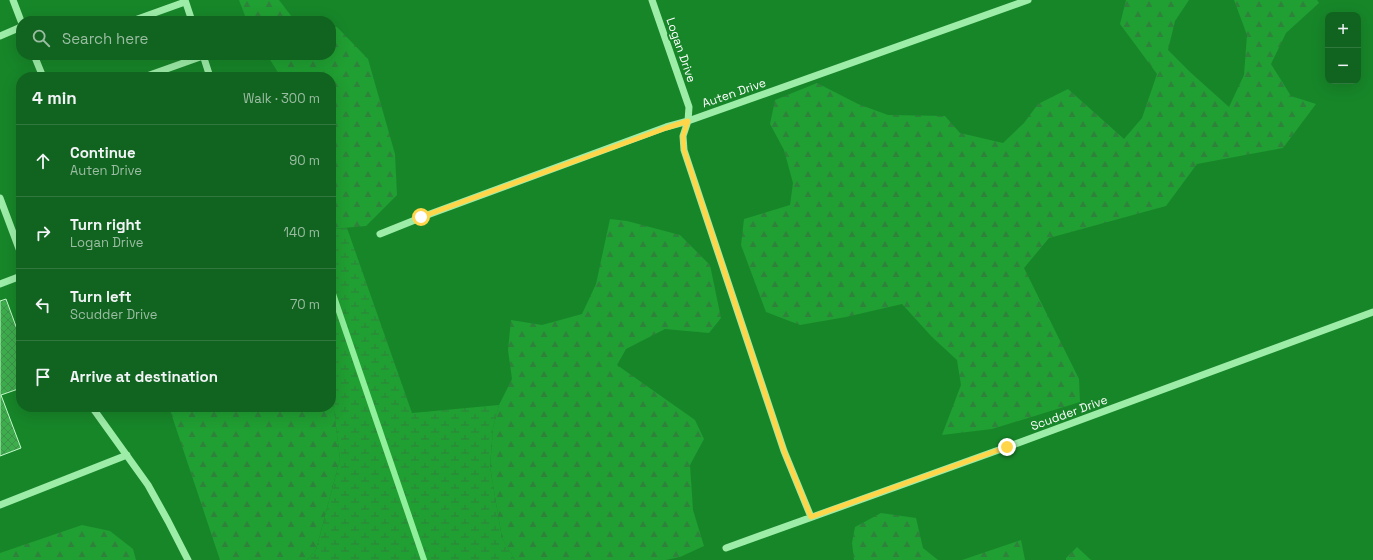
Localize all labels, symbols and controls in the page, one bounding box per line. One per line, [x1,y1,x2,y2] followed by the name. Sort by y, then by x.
[1325,12,1361,84] map controls
[1325,12,1361,48] button: +
[662,15,700,85] street label: Logan Drive
[16,16,336,60] search box
[30,27,52,49] icon: search
[62,29,148,48] text: Search here
[1325,48,1361,84] button: −
[700,75,768,111] street label: Auten Drive
[32,87,77,109] text: 4 min
[243,90,320,107] text: Walk · 300 m
[70,143,136,162] text: Continue
[32,150,54,172] icon: ahead
[289,152,320,169] text: 90 m
[70,162,142,179] text: Auten Drive
[412,208,430,226] route start
[70,215,141,234] text: Turn right
[32,222,54,244] icon: right
[284,224,320,241] text: 140 m
[70,234,143,251] text: Logan Drive
[70,287,132,306] text: Turn left
[32,294,54,316] icon: left
[290,296,320,313] text: 70 m
[70,306,158,323] text: Scudder Drive
[32,366,54,388] icon: arrive
[70,367,218,386] text: Arrive at destination
[1028,392,1110,434] street label: Scudder Drive
[998,438,1016,456] route end

